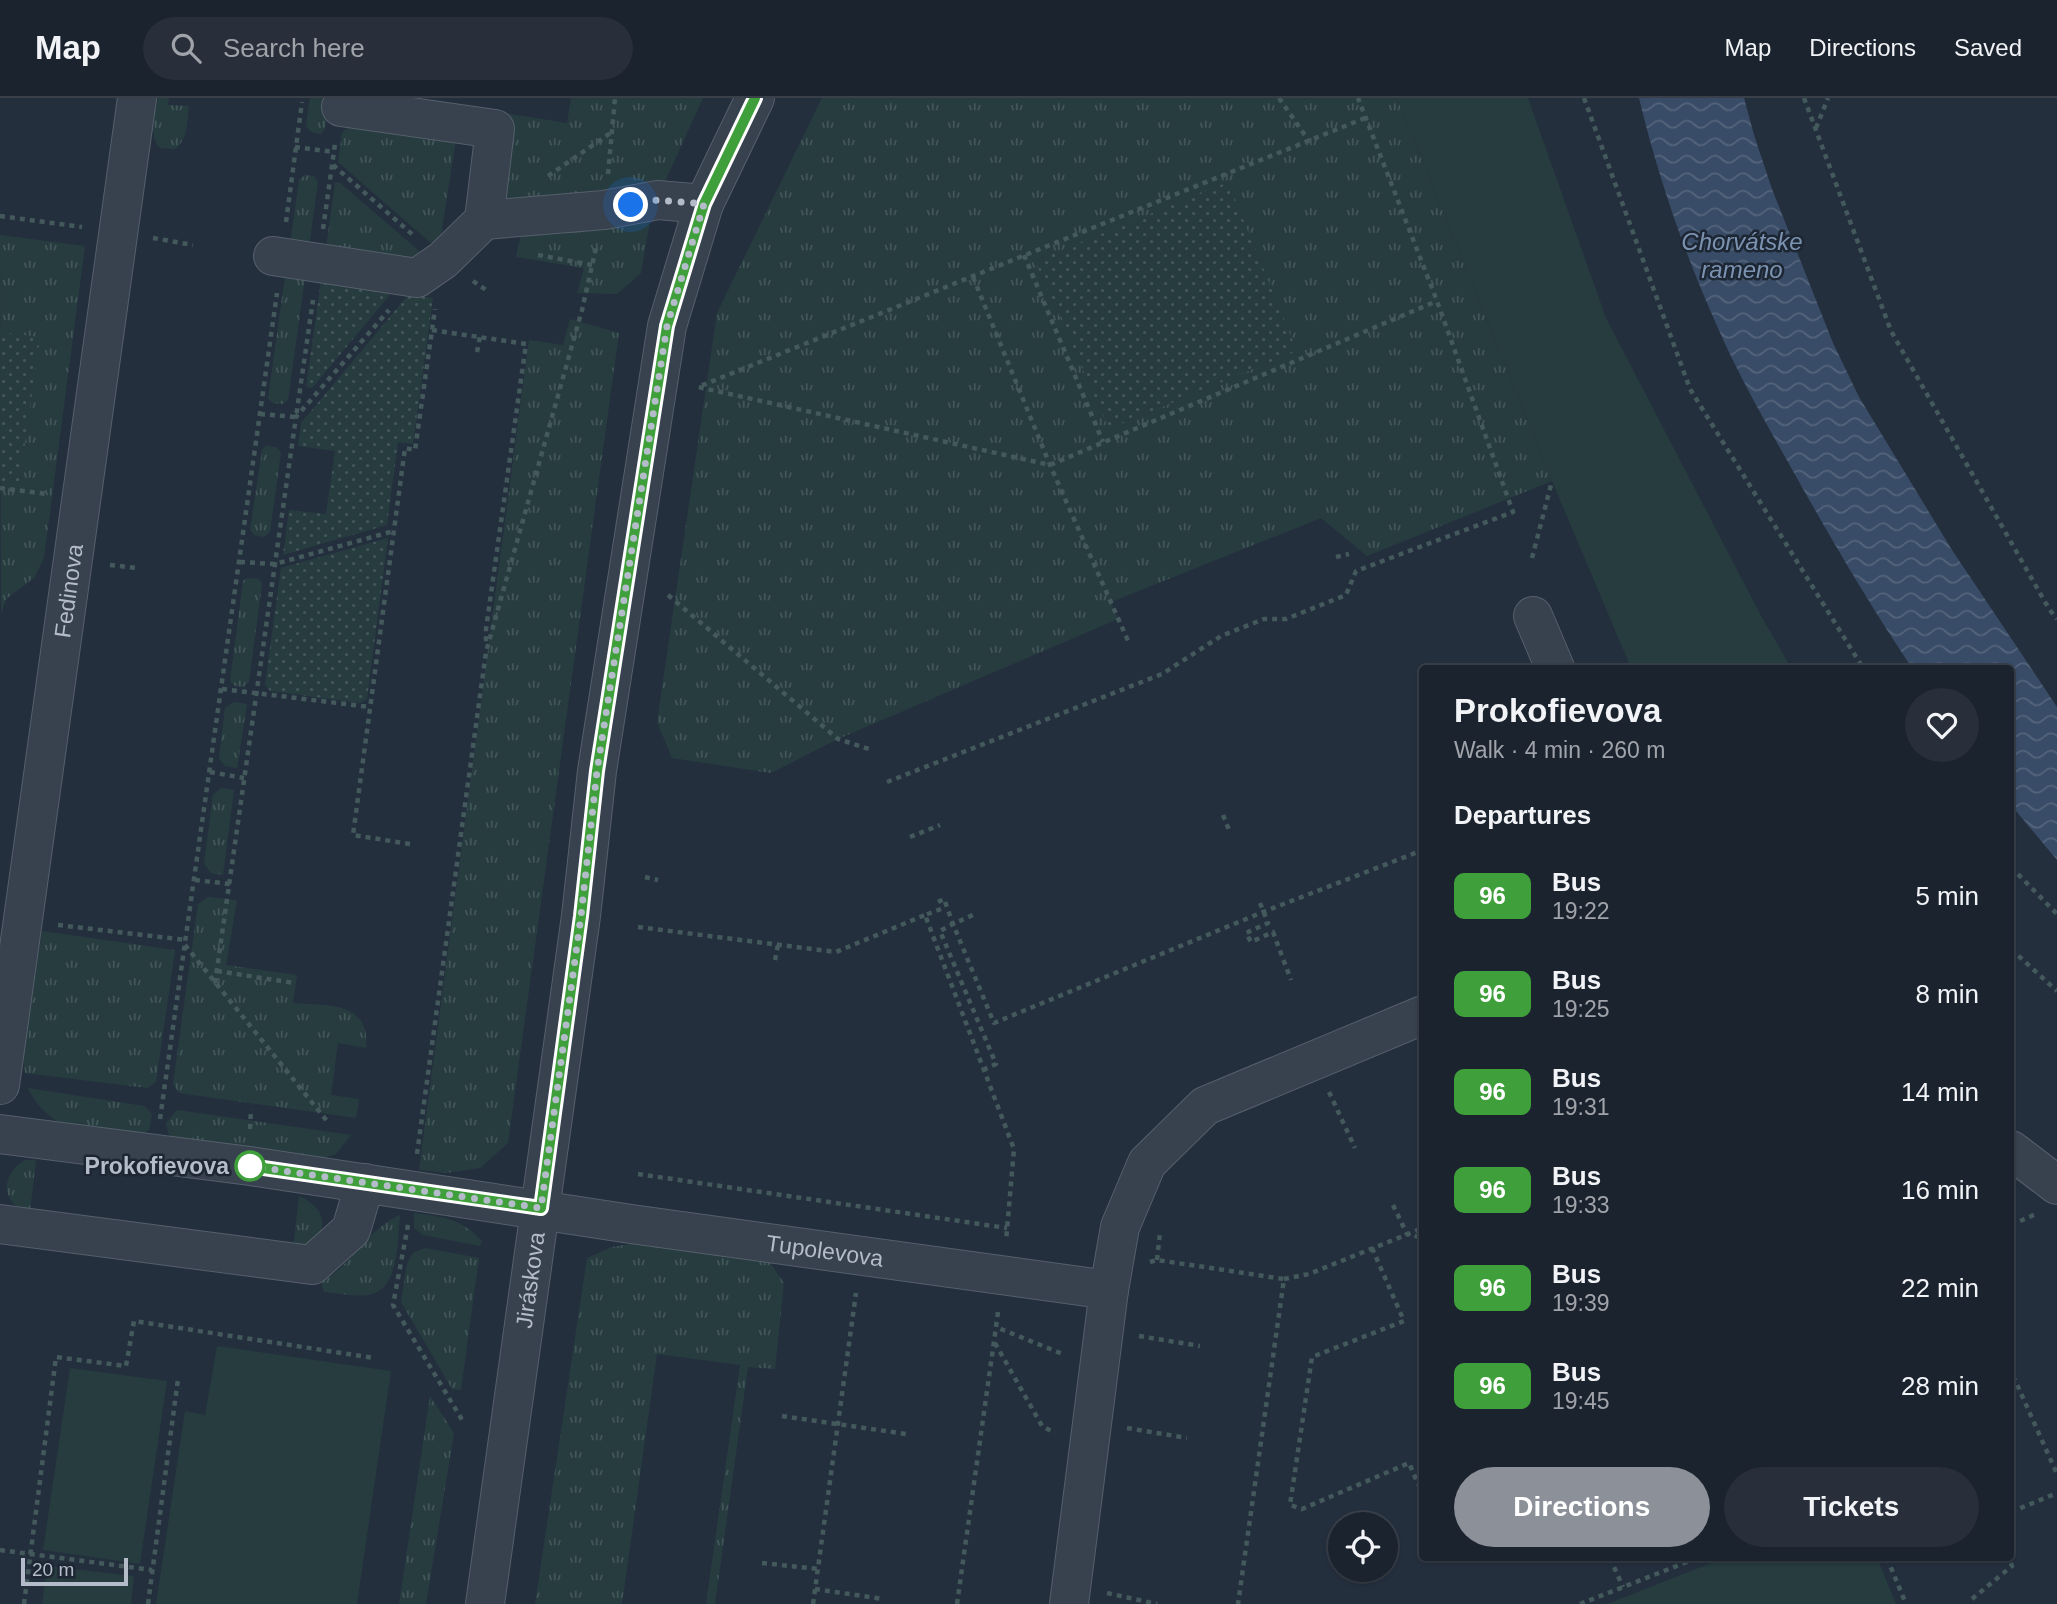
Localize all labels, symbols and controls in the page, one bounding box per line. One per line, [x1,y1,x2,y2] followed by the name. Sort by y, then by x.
[143,17,633,80] search box
[35,29,101,66] text: Map
[167,29,205,67] icon: search
[223,33,365,63] text: Search here
[1725,34,1771,61] text: Map
[1809,34,1916,61] text: Directions
[1954,34,2022,61] text: Saved
[613,187,648,222] your location
[1681,228,1803,283] water label: Chorvátske rameno
[49,542,88,639] street label: Fedinova
[1905,688,1979,762] button: heart
[1454,692,1661,729] text: Prokofievova
[1454,737,1665,763] text: Walk · 4 min · 260 m
[1454,800,1591,830] text: Departures
[1552,867,1601,897] text: Bus
[1915,881,1979,911] text: 5 min
[1479,882,1506,909] text: 96
[1552,898,1610,924] text: 19:22
[1552,965,1601,995] text: Bus
[1915,979,1979,1009] text: 8 min
[1479,980,1506,1007] text: 96
[1552,996,1610,1022] text: 19:25
[1552,1063,1601,1093] text: Bus
[1901,1077,1979,1107] text: 14 min
[1479,1078,1506,1105] text: 96
[1552,1094,1610,1120] text: 19:31
[235,1151,265,1181] marker: Prokofievova
[85,1153,229,1179] place label: Prokofievova
[1552,1161,1601,1191] text: Bus
[1901,1175,1979,1205] text: 16 min
[1479,1176,1506,1203] text: 96
[1552,1192,1610,1218] text: 19:33
[511,1230,550,1330] street label: Jiráskova
[764,1230,885,1272] street label: Tupolevova
[1552,1259,1601,1289] text: Bus
[1901,1273,1979,1303] text: 22 min
[1479,1274,1506,1301] text: 96
[1552,1290,1610,1316] text: 19:39
[1552,1357,1601,1387] text: Bus
[1901,1371,1979,1401] text: 28 min
[1479,1372,1506,1399] text: 96
[1552,1388,1610,1414] text: 19:45
[1454,1467,1710,1547] button: Directions
[1724,1467,1979,1547] button: Tickets
[1328,1512,1398,1582] map controls
[1328,1512,1398,1582] button: locate
[21,1555,128,1587] scale bar
[32,1559,74,1580] text: 20 m

